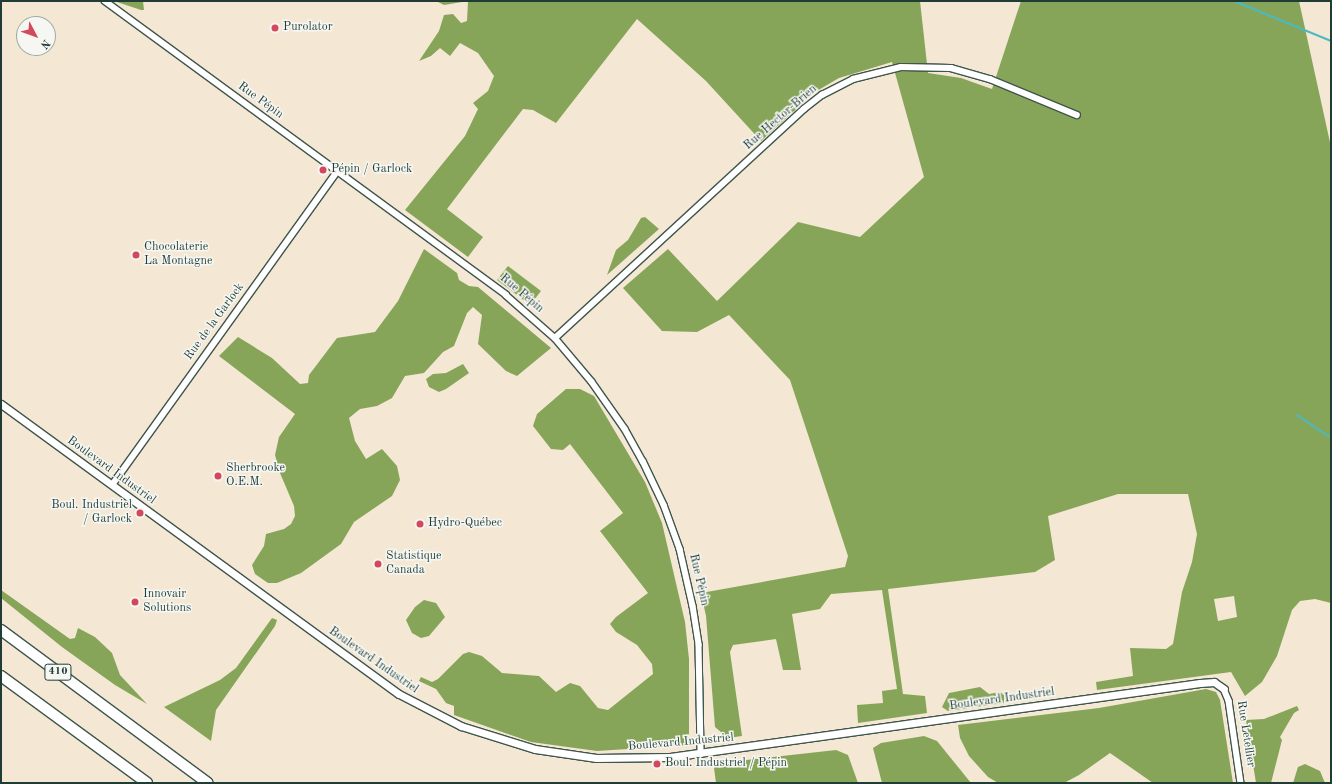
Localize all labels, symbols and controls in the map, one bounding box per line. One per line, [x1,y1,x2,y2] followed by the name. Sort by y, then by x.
[16,16,56,56] north arrow
[283,21,333,35] place label: Purolator
[270,23,280,33] marker: Purolator
[38,37,52,50] text: N
[234,80,286,122] street label: Rue Pépin
[742,82,820,154] street label: Rue Hector-Brien
[331,163,412,177] place label: Pépin / Garlock
[318,165,328,175] marker: Pépin / Garlock
[144,241,212,269] place label: Chocolaterie La Montagne
[131,250,141,260] marker: Chocolaterie La Montagne
[496,271,546,317] street label: Rue Pépin
[182,281,248,363] street label: Rue de la Garlock
[64,434,158,508] street label: Boulevard Industriel
[226,462,285,490] place label: Sherbrooke O.E.M.
[213,471,223,481] marker: Sherbrooke O.E.M.
[51,499,132,527] place label: Boul. Industriel / Garlock
[135,508,145,518] marker: Boul. Industriel / Garlock
[428,517,502,531] place label: Hydro-Québec
[415,519,425,529] marker: Hydro-Québec
[386,550,442,578] place label: Statistique Canada
[685,553,711,607] street label: Rue Pépin
[373,559,383,569] marker: Statistique Canada
[143,588,191,616] place label: Innovair Solutions
[130,597,140,607] marker: Innovair Solutions
[325,625,421,697] street label: Boulevard Industriel
[44,663,72,681] road number: 410
[948,685,1056,715] street label: Boulevard Industriel
[1233,700,1257,768] street label: Rue Letellier
[628,731,734,755] street label: Boulevard Industriel
[665,757,787,771] place label: Boul. Industriel / Pépin
[652,759,662,769] marker: Boul. Industriel / Pépin

